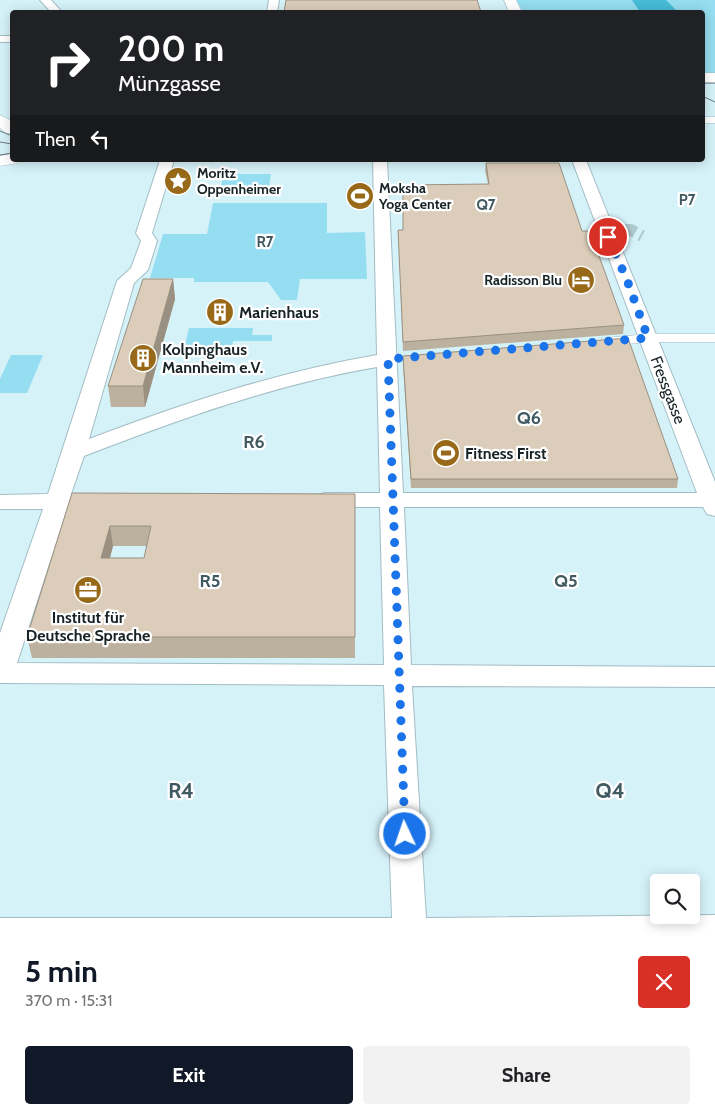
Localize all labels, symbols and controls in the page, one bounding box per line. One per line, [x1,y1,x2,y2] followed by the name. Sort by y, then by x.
[118,27,224,70] text: 200 m
[35,30,100,95] icon: right
[118,70,221,97] text: Münzgasse
[86,125,114,153] icon: left
[35,128,76,151] text: Then
[197,164,281,198] place label: Moritz Oppenheimer
[163,166,193,196] place icon: Moritz Oppenheimer
[378,179,452,213] place label: Moksha Yoga Center
[345,181,375,211] sports icon: Moksha Yoga Center
[679,191,696,209] district label: P7
[477,196,496,214] district label: Q7
[587,216,629,258] pin
[594,223,622,251] icon: arrive
[256,233,274,251] district label: R7
[566,265,596,295] hotel icon: Radisson Blu
[484,271,562,289] place label: Radisson Blu
[205,297,235,327] building icon: Marienhaus
[239,303,319,322] place label: Marienhaus
[162,340,263,377] place label: Kolpinghaus Mannheim e.V.
[128,343,158,373] building icon: Kolpinghaus Mannheim e.V.
[646,353,690,427] street label: Fressgasse
[517,407,541,429] district label: Q6
[243,431,265,453] district label: R6
[431,438,461,468] sports icon: Fitness First
[465,444,547,463] place label: Fitness First
[200,570,220,592] district label: R5
[554,570,578,592] district label: Q5
[73,575,103,605] office icon: Institut für Deutsche Sprache
[26,608,150,645] place label: Institut für Deutsche Sprache
[168,778,194,803] district label: R4
[595,778,625,803] district label: Q4
[378,807,430,859] position arrow
[650,874,700,924] map controls
[650,874,700,924] button: search
[25,953,98,990] text: 5 min
[638,956,690,1008] button: close
[25,991,112,1010] text: 370 m · 15:31
[25,1046,353,1104] button: Exit
[363,1046,690,1104] button: Share

